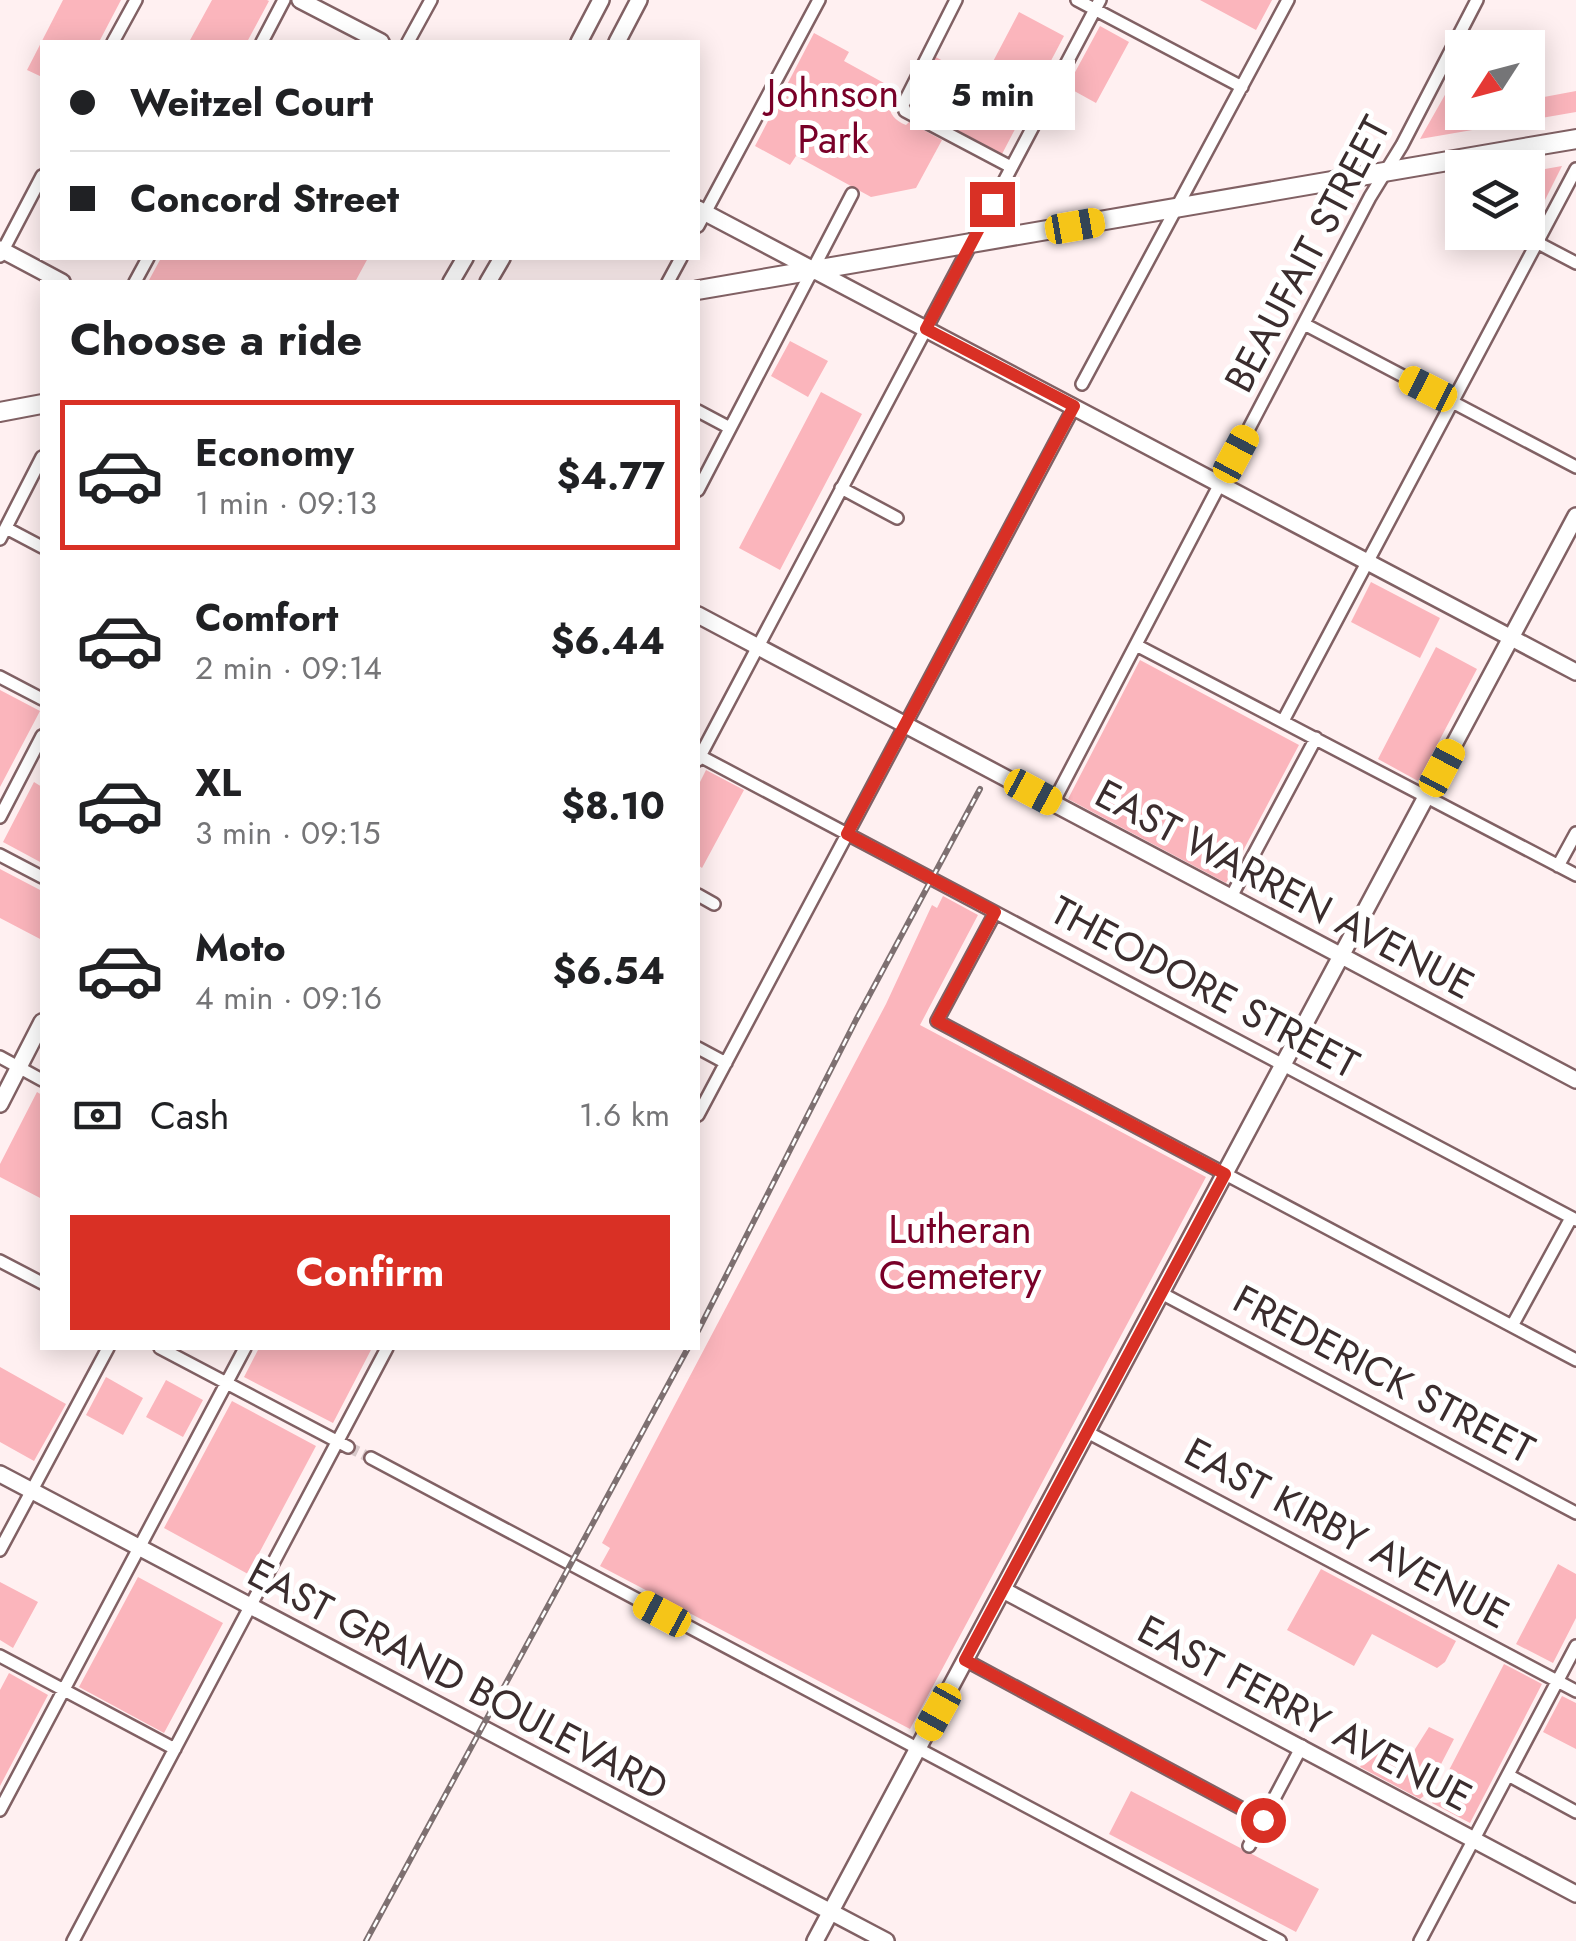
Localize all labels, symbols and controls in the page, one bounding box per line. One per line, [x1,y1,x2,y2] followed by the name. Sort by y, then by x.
[1445,30,1545,130] north arrow
[1445,30,1545,250] map controls
[910,59,1074,129] callout: 5 min
[762,64,899,168] park label: Johnson Park
[951,72,1034,118] text: 5 min
[130,75,373,130] text: Weitzel Court
[1210,105,1404,402] street label: BEAUFAIT STREET
[1445,150,1545,250] button: layers
[130,171,399,226] text: Concord Street
[970,182,1015,227] route end
[1043,206,1107,246] car
[70,307,362,372] text: Choose a ride
[1394,362,1462,416] car
[1209,420,1263,488] car
[195,425,354,480] text: Economy
[75,430,165,520] icon: car
[557,448,665,503] text: $4.77
[195,480,377,526] text: 1 min · 09:13
[195,590,338,645] text: Comfort
[75,595,165,685] icon: car
[551,613,665,668] text: $6.44
[195,645,382,691] text: 2 min · 09:14
[1415,734,1469,802] car
[195,755,241,810] text: XL
[75,760,165,850] icon: car
[1085,764,1485,1014] street label: EAST WARREN AVENUE
[999,765,1067,819] car
[561,778,665,833] text: $8.10
[195,810,381,856] text: 3 min · 09:15
[1041,881,1370,1093] street label: THEODORE STREET
[195,920,286,975] text: Moto
[75,925,165,1015] icon: car
[553,943,665,998] text: $6.54
[195,975,382,1021] text: 4 min · 09:16
[70,1088,125,1143] icon: cash
[150,1088,230,1143] text: Cash
[579,1092,670,1138] text: 1.6 km
[879,1200,1042,1304] park label: Lutheran Cemetery
[70,1215,670,1330] button: Confirm
[1223,1270,1545,1478] street label: FREDERICK STREET
[1174,1423,1520,1643] street label: EAST KIRBY AVENUE
[238,1543,678,1815] street label: EAST GRAND BOULEVARD
[628,1587,696,1641] car
[1128,1600,1482,1826] street label: EAST FERRY AVENUE
[910,1678,966,1746] car
[1241,1798,1286,1843] route start

